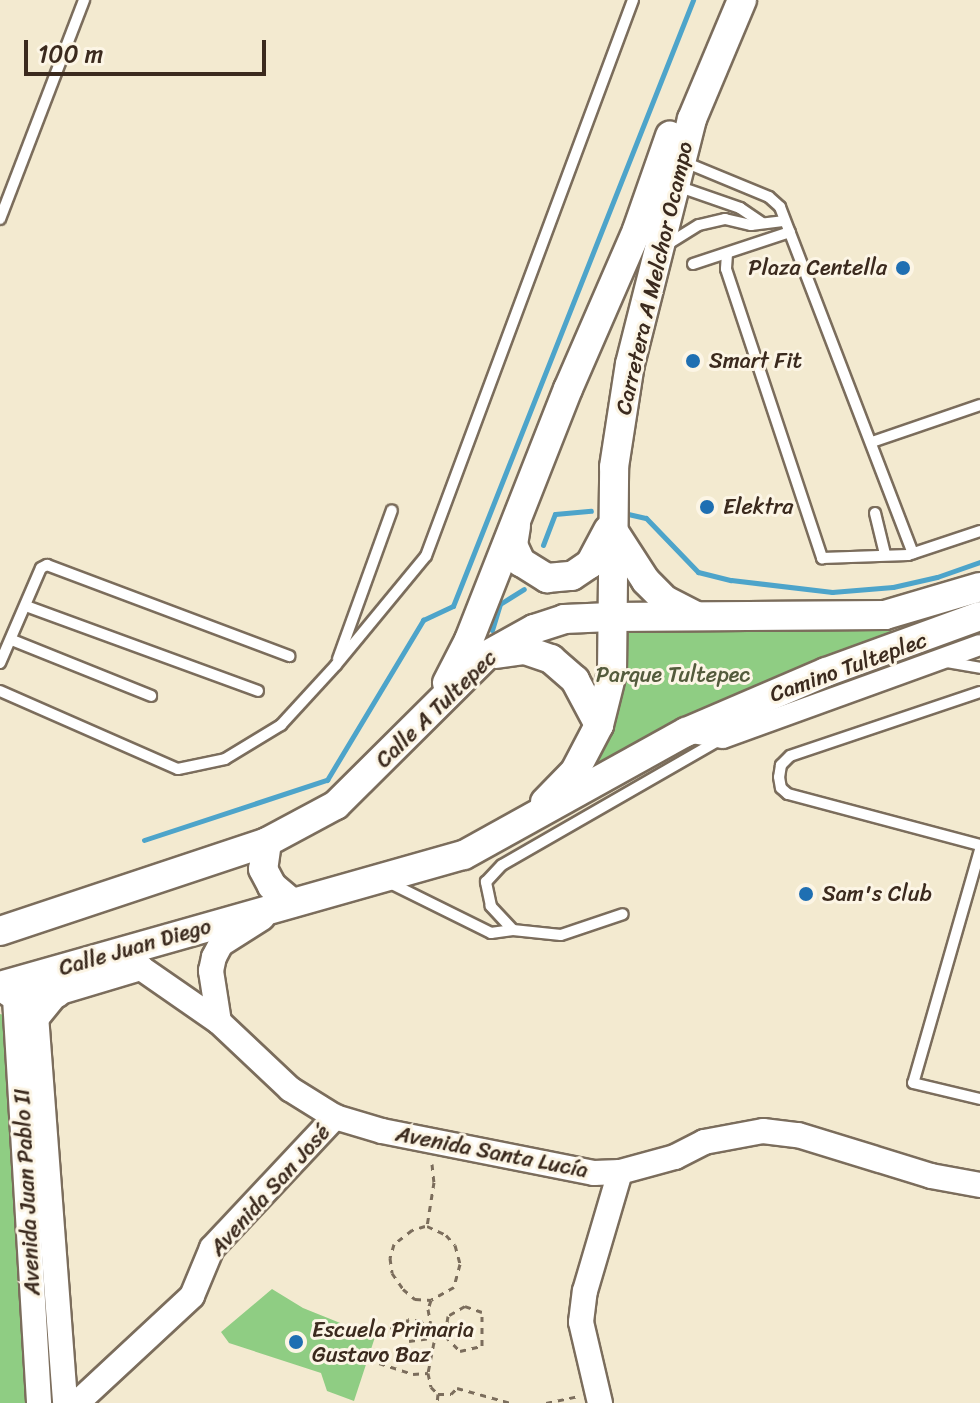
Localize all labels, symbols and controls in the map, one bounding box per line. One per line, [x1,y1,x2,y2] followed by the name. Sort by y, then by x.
[28,24,270,74] scale bar
[38,33,103,75] text: 100 m
[610,139,698,417] street label: Carretera A Melchor Ocampo
[748,255,887,281] place label: Plaza Centella
[894,259,912,277] marker: Plaza Centella
[709,348,802,374] place label: Smart Fit
[684,352,702,370] marker: Smart Fit
[723,494,793,520] place label: Elektra
[698,498,716,516] marker: Elektra
[766,626,930,708] street label: Camino Tulteplec
[370,645,502,773] street label: Calle A Tultepec
[596,662,750,688] park label: Parque Tultepec
[822,881,931,907] place label: Sam's Club
[797,885,815,903] marker: Sam's Club
[56,913,214,981] street label: Calle Juan Diego
[8,1087,46,1297] street label: Avenida Juan Pablo II
[204,1119,336,1261] street label: Avenida San José
[394,1120,590,1184] street label: Avenida Santa Lucía
[312,1316,474,1368] place label: Escuela Primaria Gustavo Baz
[287,1333,305,1351] marker: Escuela Primaria Gustavo Baz

